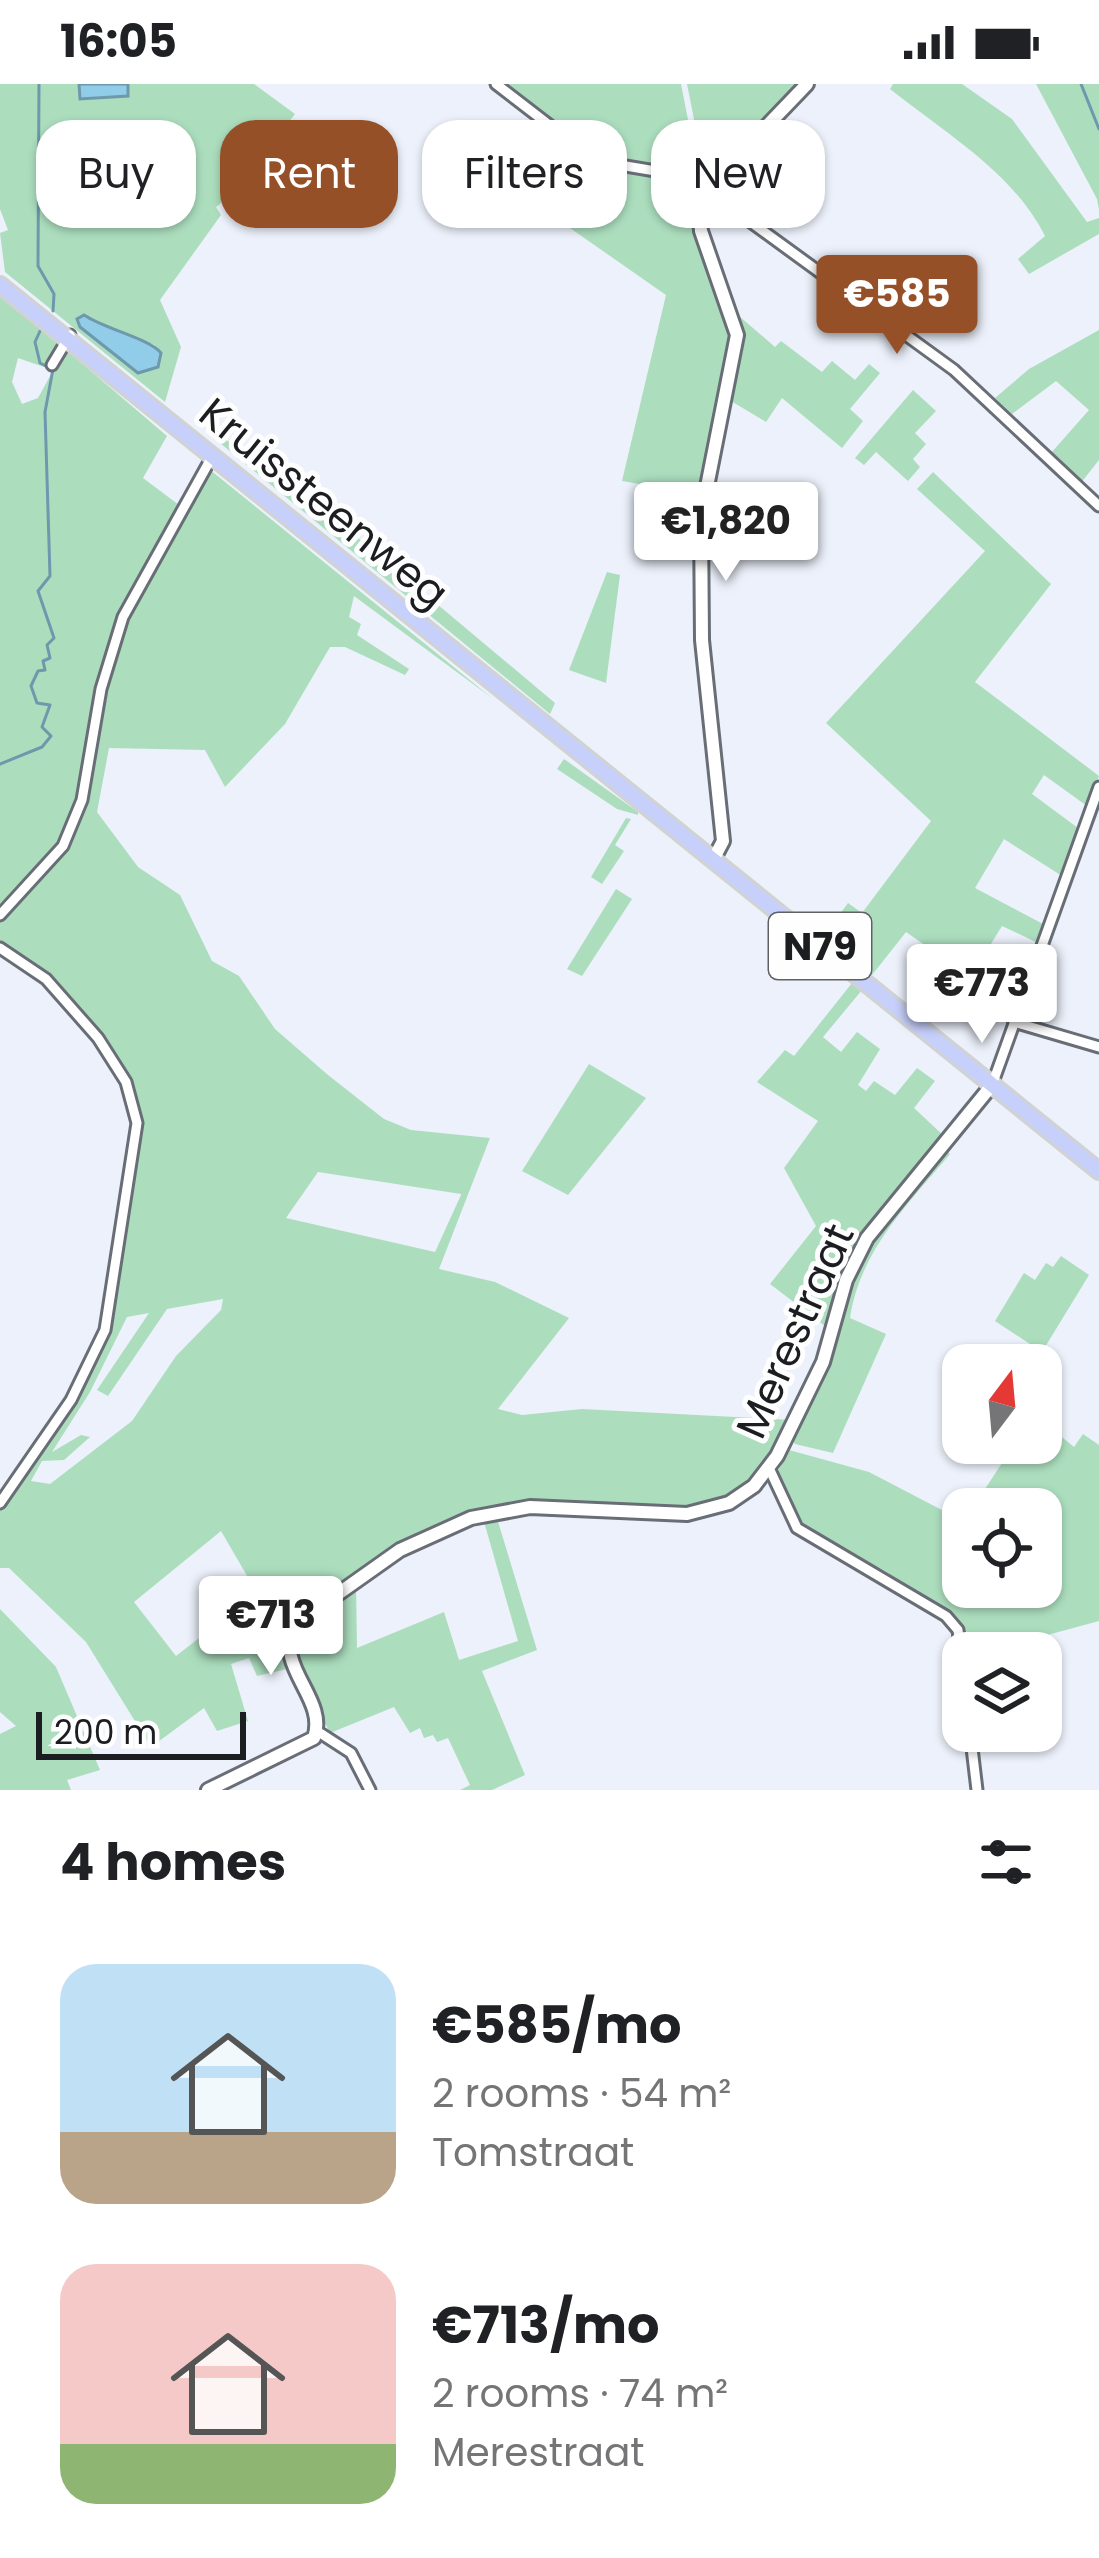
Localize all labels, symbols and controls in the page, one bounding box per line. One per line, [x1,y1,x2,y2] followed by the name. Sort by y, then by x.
[60,10,177,73] text: 16:05
[36,120,196,228] chip: Buy
[220,120,398,228] chip: Rent
[422,120,627,228] chip: Filters
[651,120,825,228] chip: New
[826,255,968,357] pin: €585
[843,266,951,321] text: €585
[187,384,461,622] street label: Kruissteenweg
[628,482,824,584] pin: €1,820
[661,493,791,548] text: €1,820
[769,913,871,979] road number: N79
[911,944,1053,1046] pin: €773
[934,955,1030,1010] text: €773
[722,1214,868,1448] street label: Merestraat
[942,1344,1062,1464] north arrow
[942,1344,1062,1752] map controls
[942,1488,1062,1608] button: locate
[200,1576,342,1678] pin: €713
[226,1587,316,1642] text: €713
[942,1632,1062,1752] button: layers
[36,1706,246,1759] scale bar
[54,1709,157,1756] text: 200 m
[60,1826,286,1898] text: 4 homes
[973,1829,1039,1895] icon: filters
[432,1989,682,2061] text: €585/mo
[156,2012,300,2156] icon: home
[432,2066,731,2121] text: 2 rooms · 54 m²
[432,2125,634,2180] text: Tomstraat
[432,2289,660,2361] text: €713/mo
[156,2312,300,2456] icon: home
[432,2366,728,2421] text: 2 rooms · 74 m²
[432,2425,645,2480] text: Merestraat

